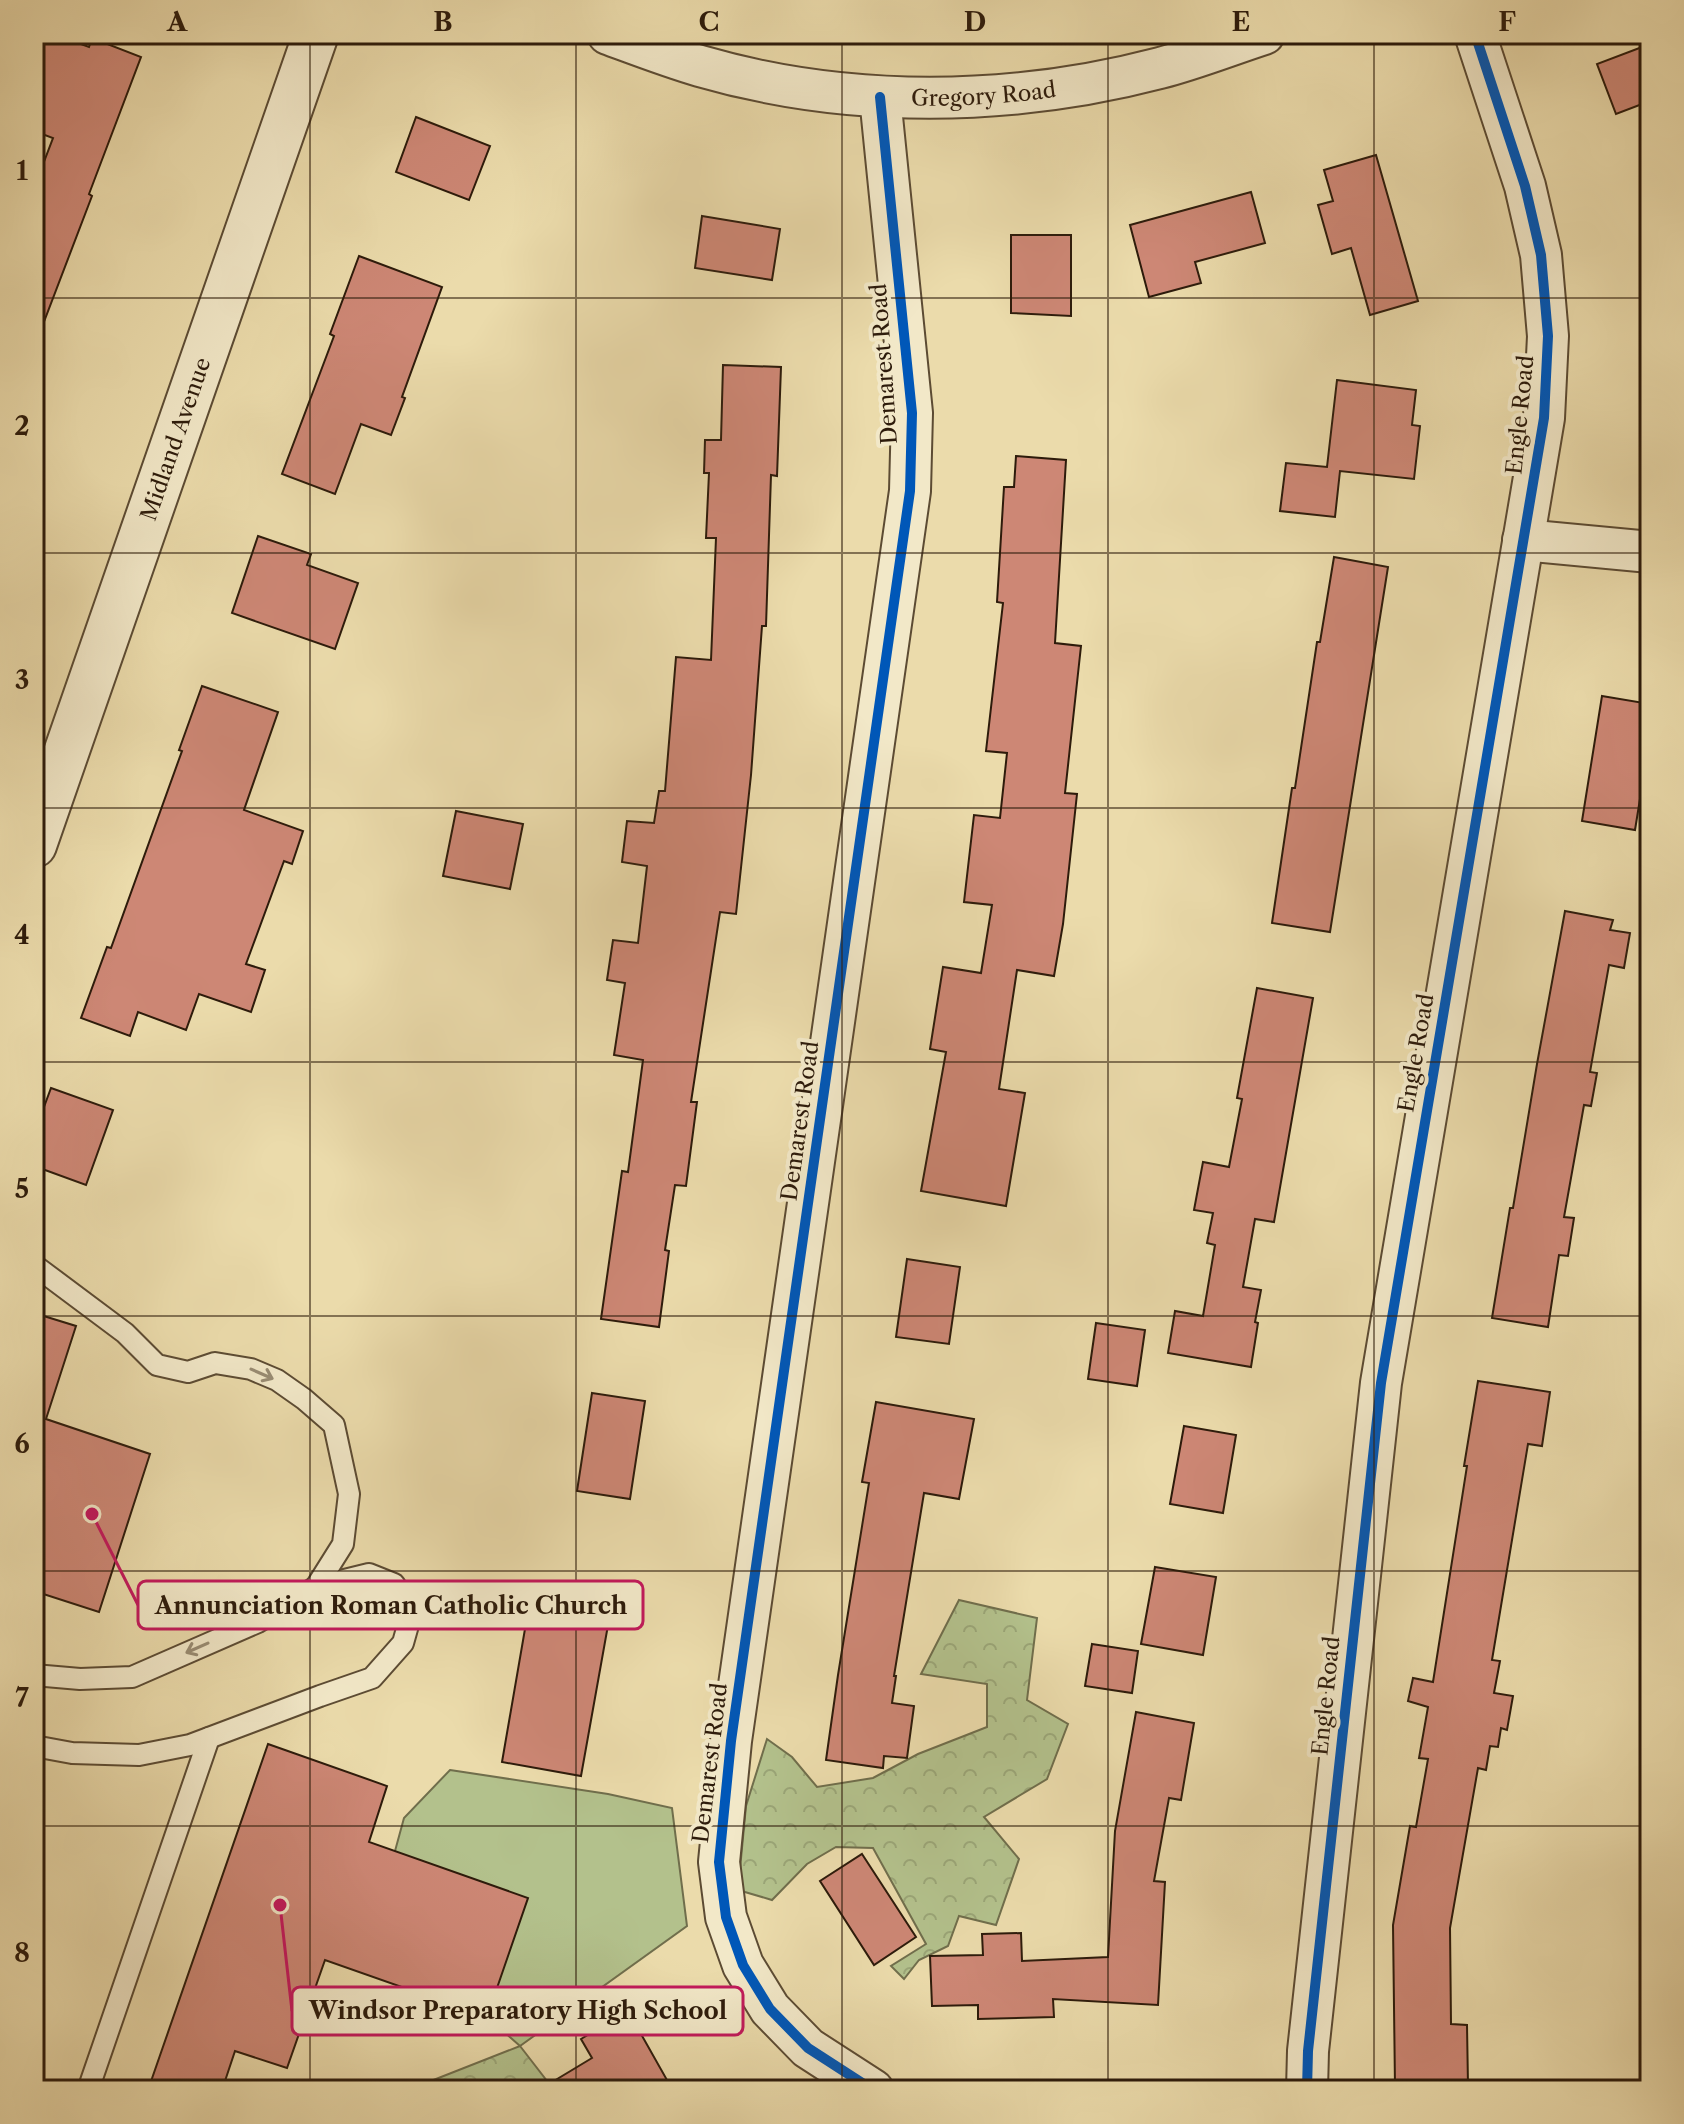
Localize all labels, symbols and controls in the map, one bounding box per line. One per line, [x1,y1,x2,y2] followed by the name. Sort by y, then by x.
[166,6,188,38] text: A
[433,6,453,38] text: B
[699,6,719,38] text: C
[964,6,986,38] text: D
[1232,6,1250,38] text: E
[1498,6,1516,38] text: F
[911,76,1058,111] street label: Gregory Road
[16,155,28,187] text: 1
[865,283,903,445] street label: Demarest Road
[134,354,216,524] street label: Midland Avenue
[1500,354,1540,476] street label: Engle Road
[14,410,30,442] text: 2
[15,664,29,696] text: 3
[14,919,30,951] text: 4
[1392,992,1440,1114] street label: Engle Road
[775,1039,825,1203] street label: Demarest Road
[15,1173,29,1205] text: 5
[250,1367,274,1382] one-way arrow
[14,1428,30,1460] text: 6
[138,1581,643,1629] callout: Annunciation Roman Catholic Church
[154,1591,628,1620] text: Annunciation Roman Catholic Church
[1306,1635,1346,1757] street label: Engle Road
[185,1642,210,1657] one-way arrow
[687,1681,733,1845] street label: Demarest Road
[15,1682,29,1714] text: 7
[14,1937,30,1969] text: 8
[292,1987,743,2035] callout: Windsor Preparatory High School
[308,1996,727,2025] text: Windsor Preparatory High School

